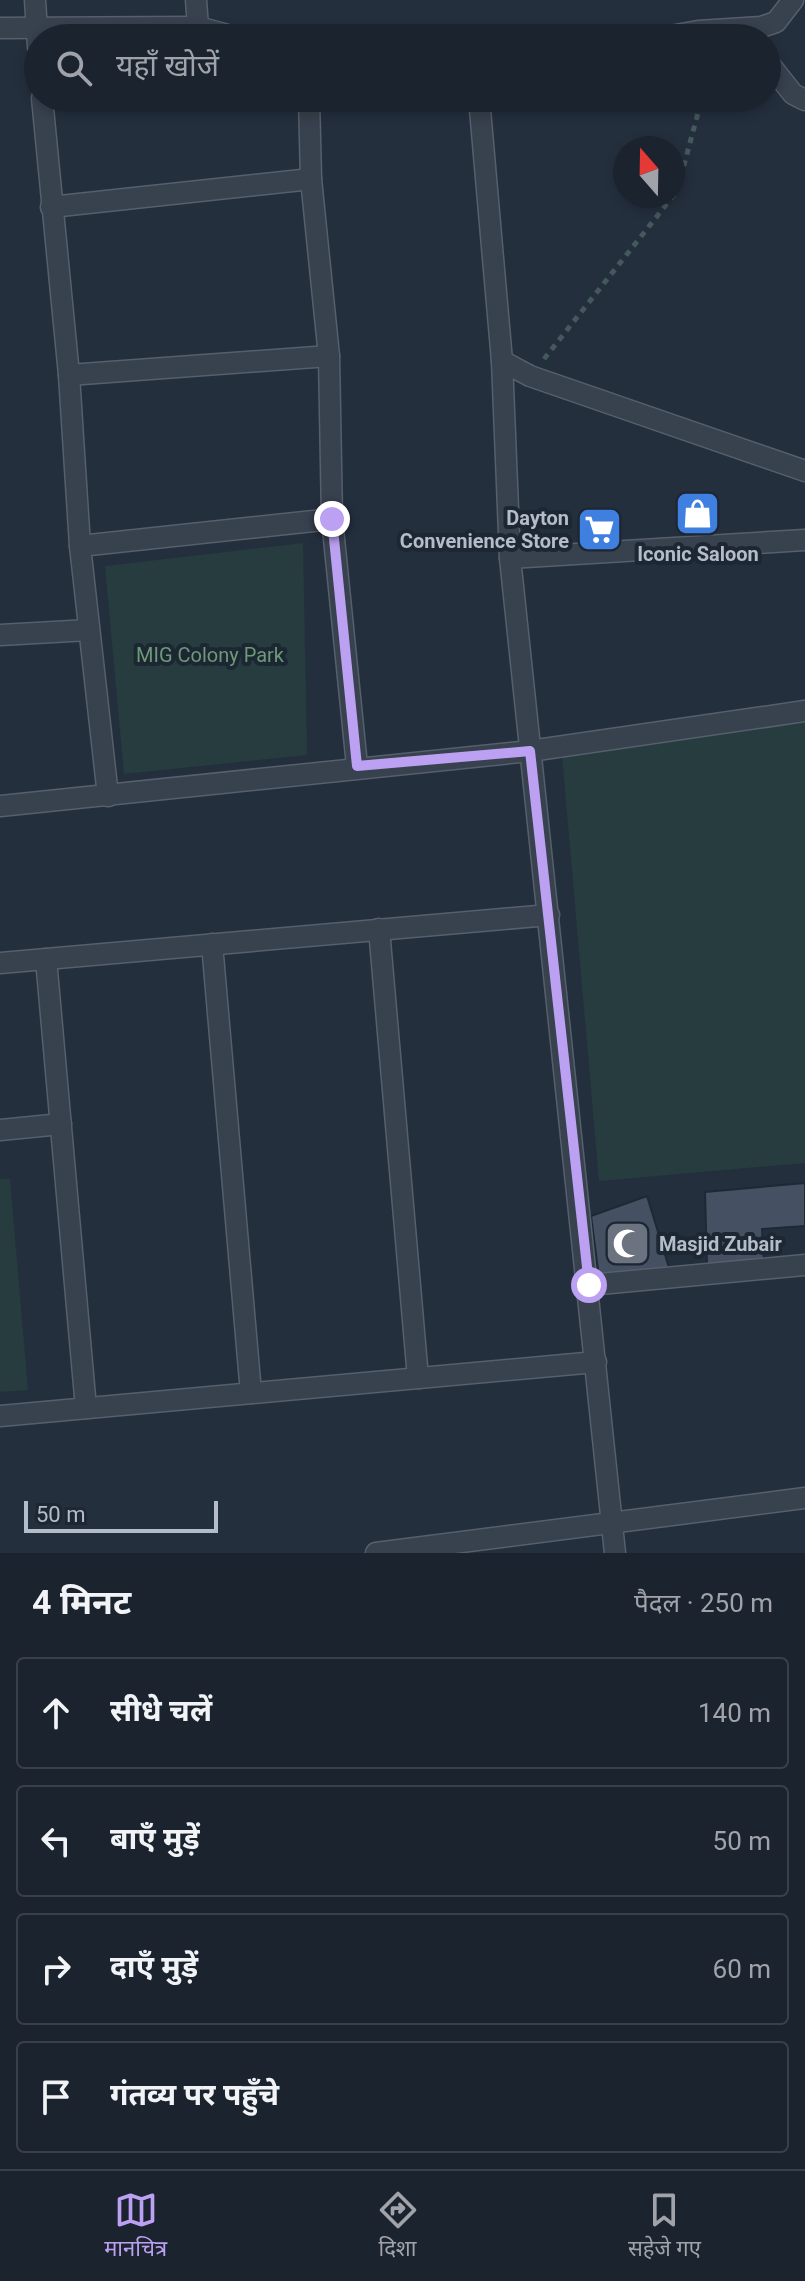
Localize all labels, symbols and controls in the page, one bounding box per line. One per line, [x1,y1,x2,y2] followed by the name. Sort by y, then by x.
[24,24,781,112] search box
[52,46,96,90] icon: search
[116,48,219,83] text: यहाँ खोजें
[613,136,685,208] north arrow
[674,490,722,538] shop icon: Iconic Saloon
[314,501,350,537] route end
[400,506,569,553] place label: Dayton Convenience Store
[576,506,624,554] supermarket icon: Dayton Convenience Store
[637,542,759,566] place label: Iconic Saloon
[136,643,285,667] park label: MIG Colony Park
[604,1220,652,1268] mosque icon: Masjid Zubair
[659,1232,783,1256] place label: Masjid Zubair
[571,1267,607,1303] route start
[24,1497,218,1533] scale bar
[36,1502,85,1527] text: 50 m
[32,1582,131,1622] text: 4 मिनट
[634,1588,773,1618] text: पैदल · 250 m
[34,1691,78,1735] icon: ahead
[110,1693,212,1728] text: सीधे चलें
[698,1698,771,1728] text: 140 m
[34,1819,78,1863] icon: left
[110,1821,200,1856] text: बाएँ मुड़ें
[713,1826,771,1856] text: 50 m
[34,1947,78,1991] icon: right
[110,1949,198,1984] text: दाएँ मुड़ें
[713,1954,771,1984] text: 60 m
[34,2075,78,2119] icon: arrive
[110,2077,279,2112] text: गंतव्य पर पहुँचे
[104,2188,167,2265] tab: मानचित्र
[376,2188,420,2265] tab: दिशा
[628,2188,701,2265] tab: सहेजे गए

